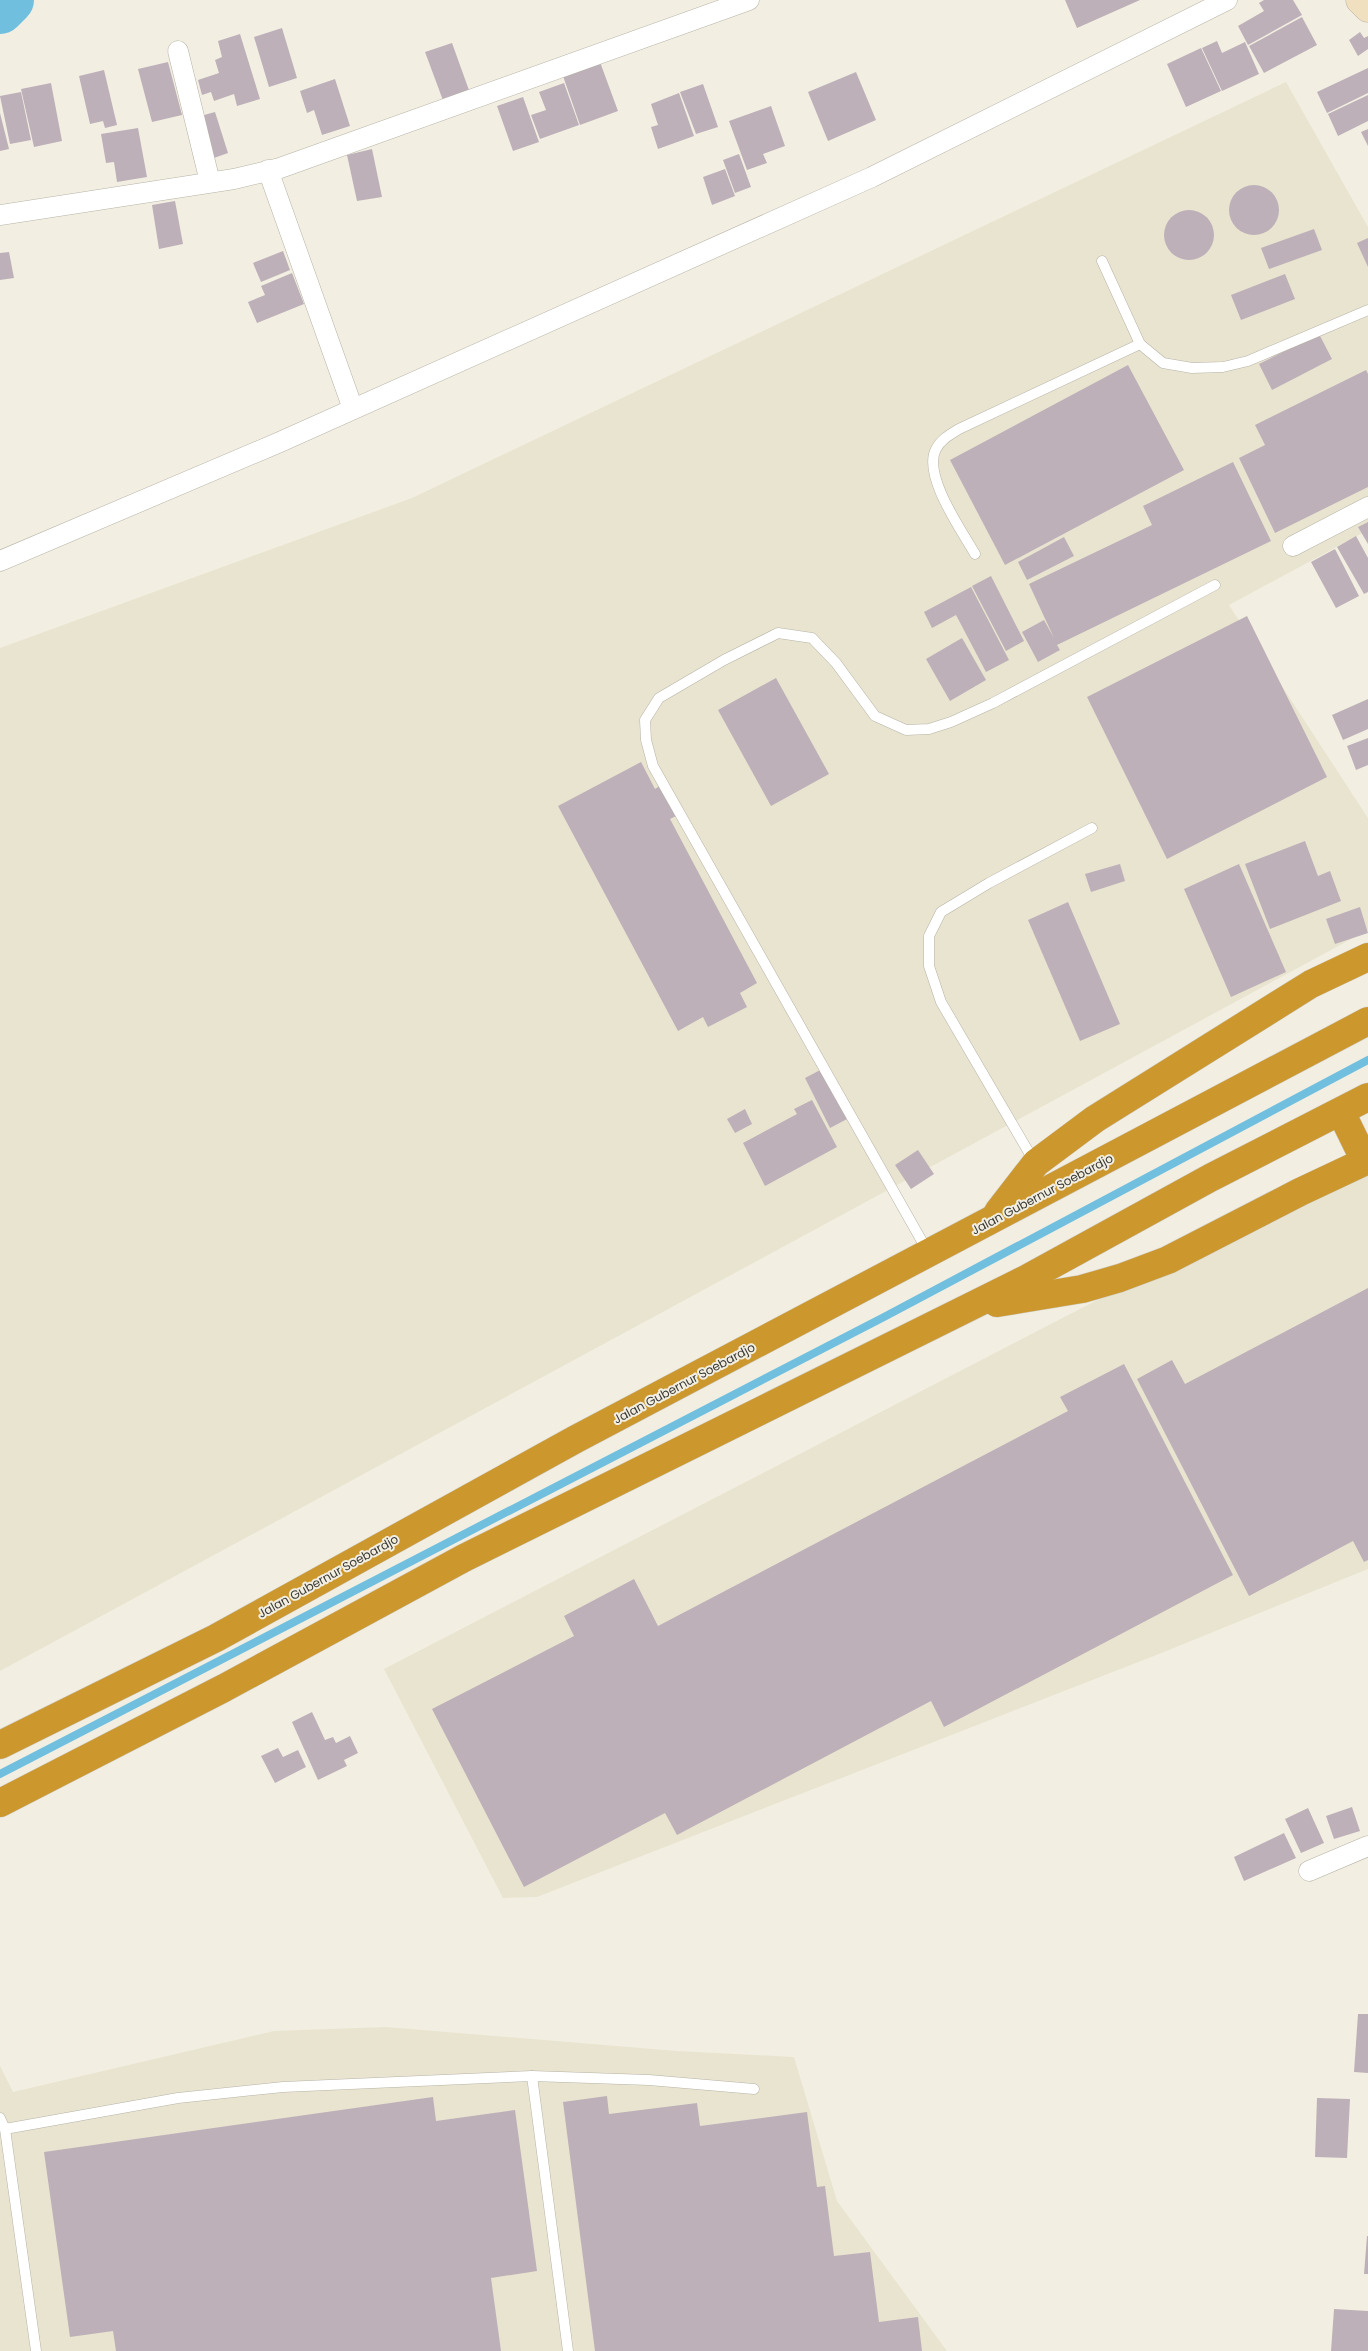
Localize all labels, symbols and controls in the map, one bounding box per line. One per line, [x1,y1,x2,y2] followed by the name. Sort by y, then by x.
[968,1149,1116,1239] street label: Jalan Gubernur Soebardjo
[610,1338,758,1428] street label: Jalan Gubernur Soebardjo
[255,1530,402,1622] street label: Jalan Gubernur Soebardjo

